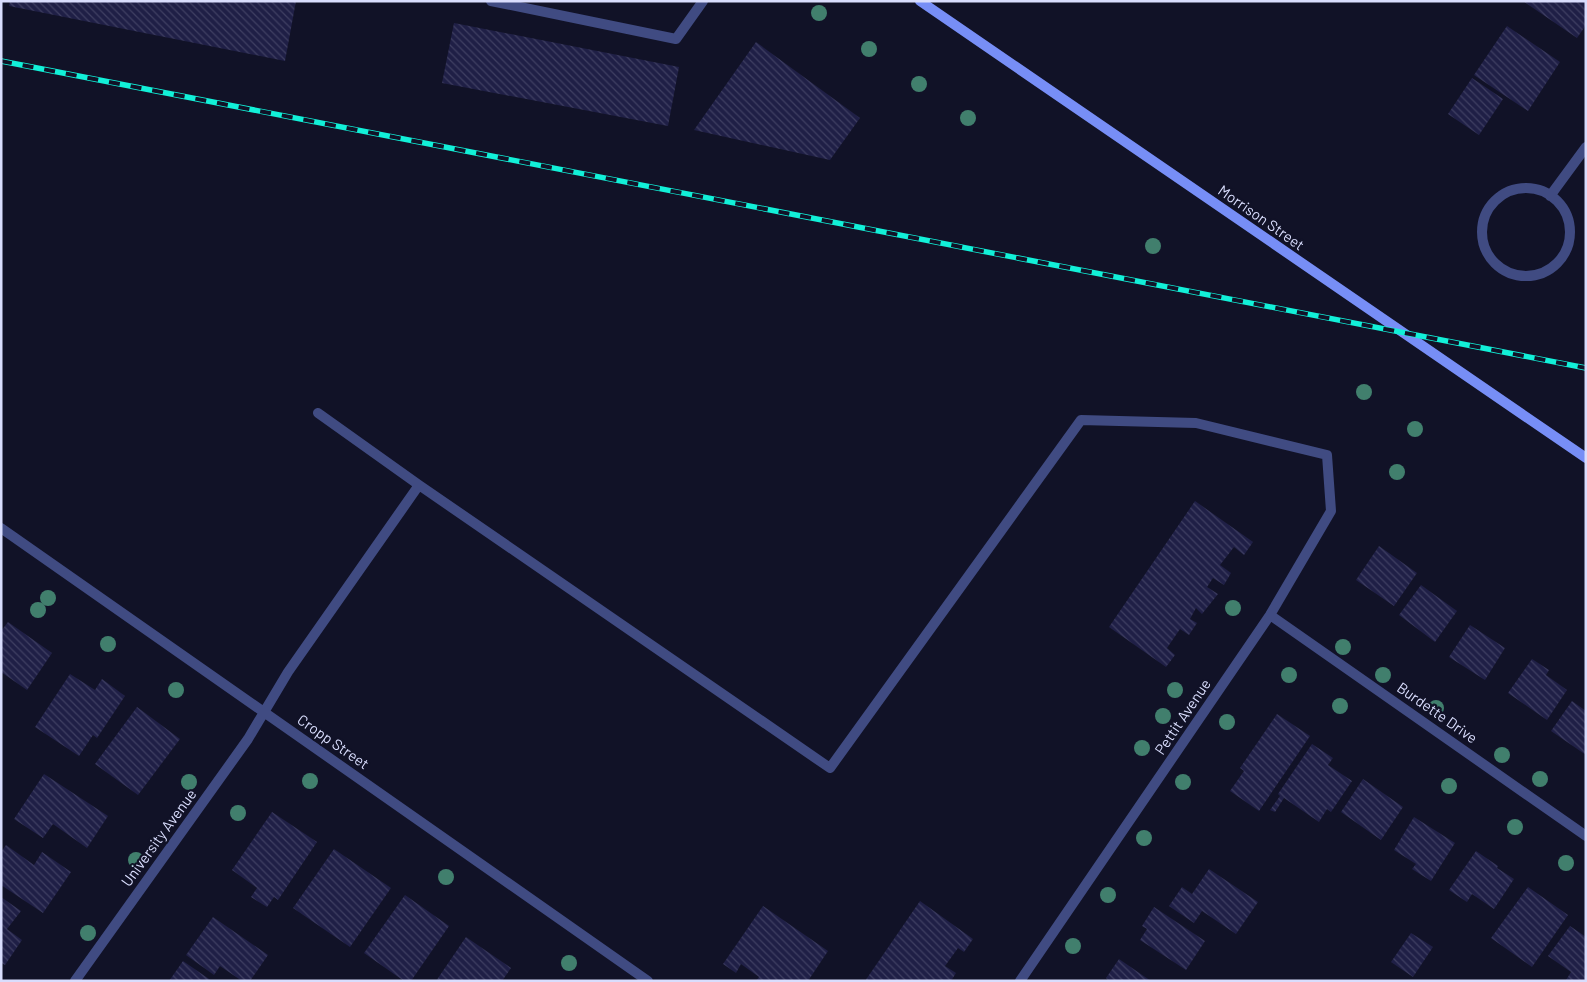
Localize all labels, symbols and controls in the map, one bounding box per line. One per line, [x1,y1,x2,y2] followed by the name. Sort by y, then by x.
[1215,181,1308,254] street label: Morrison Street
[1150,675,1214,758] street label: Pettit Avenue
[1394,678,1481,746] street label: Burdette Drive
[294,710,373,772] street label: Cropp Street
[117,785,200,890] street label: University Avenue

